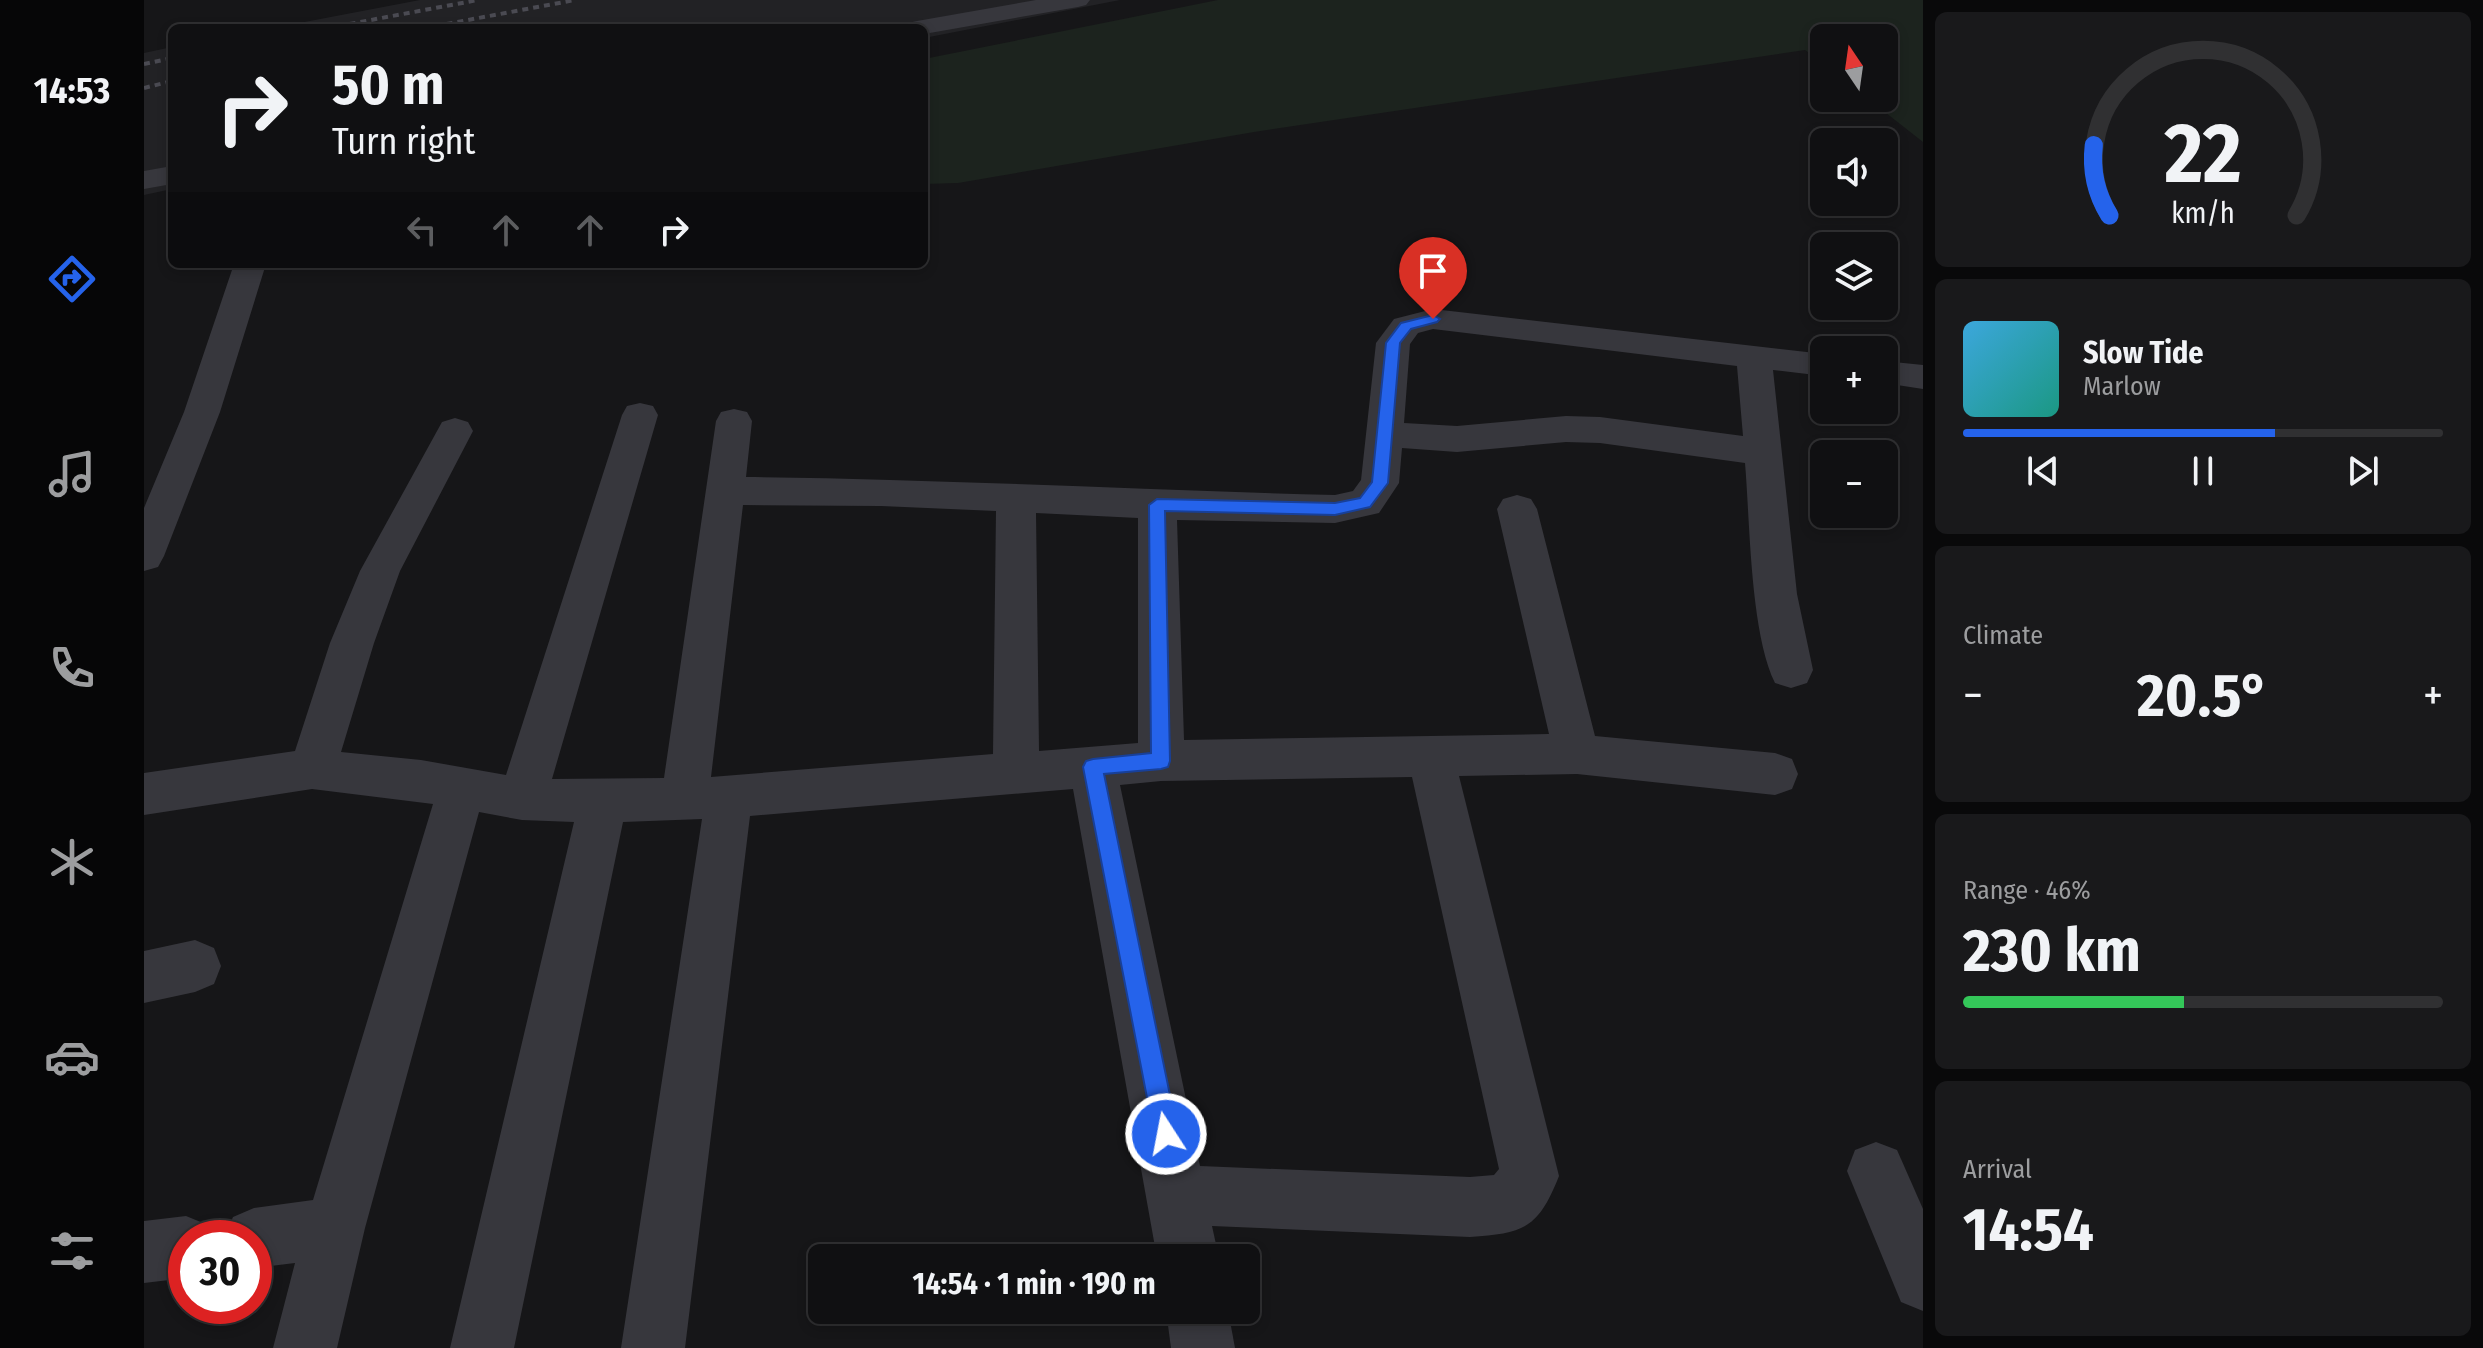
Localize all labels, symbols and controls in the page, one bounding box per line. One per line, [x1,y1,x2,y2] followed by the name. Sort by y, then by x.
[1810,24,1898,112] north arrow
[1810,24,1898,528] map controls
[332,52,444,119] text: 50 m
[200,56,304,160] icon: right
[34,69,110,113] text: 14:53
[2163,103,2242,203] text: 22
[332,120,475,164] text: Turn right
[1810,128,1898,216] button: sound
[2171,196,2235,231] text: km/h
[400,208,444,252] icon: left
[484,208,528,252] icon: ahead
[568,208,612,252] icon: ahead
[652,208,696,252] icon: right
[1810,232,1898,320] button: layers
[1399,237,1467,319] pin
[1411,249,1455,293] icon: arrive
[44,251,100,307] icon: directions
[2083,335,2204,371] text: Slow Tide
[1810,336,1898,424] button: +
[2083,371,2161,402] text: Marlow
[1810,440,1898,528] button: −
[44,446,100,502] icon: music
[2021,449,2065,493] icon: previous
[2181,449,2225,493] icon: pause
[2341,449,2385,493] icon: next
[1963,620,2043,651] text: Climate
[44,640,100,696] icon: phone
[2137,660,2269,732] text: 20.5°
[1963,669,1983,722] text: −
[2423,669,2443,722] text: +
[44,834,100,890] icon: climate
[1963,875,2091,906] text: Range · 46%
[1963,915,2141,987] text: 230 km
[44,1029,100,1085] icon: car
[1124,1092,1208,1176] position arrow
[1963,1154,2032,1185] text: Arrival
[1963,1194,2094,1266] text: 14:54
[168,1220,272,1324] speed limit sign: 30
[44,1223,100,1279] icon: filters
[912,1266,1156,1302] text: 14:54 · 1 min · 190 m

